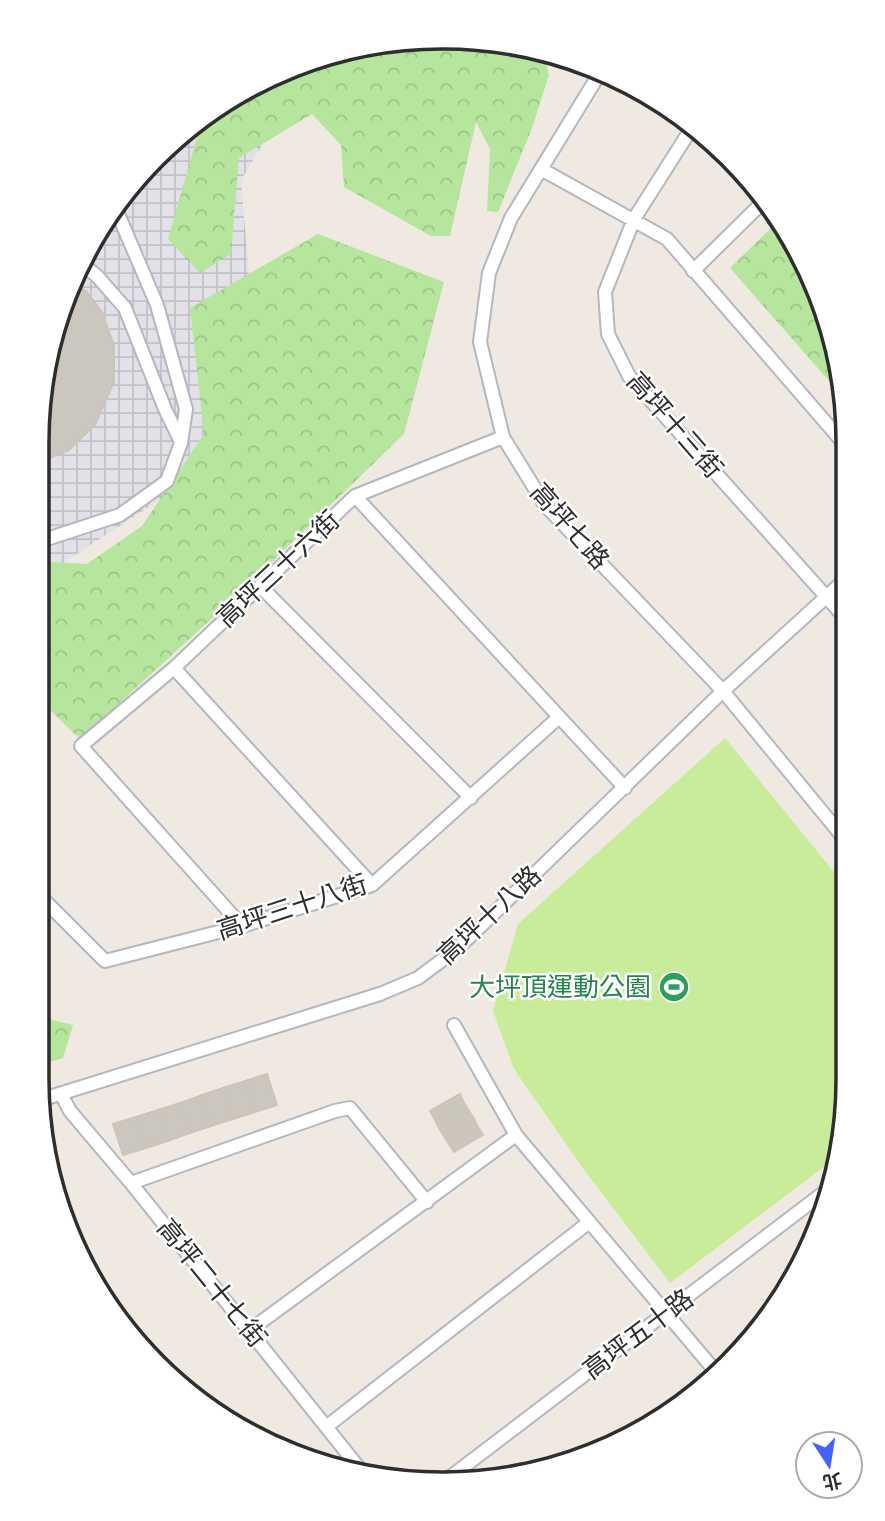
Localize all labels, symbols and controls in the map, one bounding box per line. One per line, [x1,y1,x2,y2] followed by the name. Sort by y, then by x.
[620,367,728,485] street label: 高坪十三街
[523,478,615,576] street label: 高坪七路
[211,506,347,635] street label: 高坪三十六街
[432,860,548,972] street label: 高坪十八路
[213,870,371,947] street label: 高坪三十八街
[657,970,691,1004] sports icon: 大坪頂運動公園
[469,973,651,1004] place label: 大坪頂運動公園
[150,1214,272,1354] street label: 高坪二十七街
[578,1284,700,1387] street label: 高坪五十路
[794,1430,864,1500] north arrow
[821,1467,844,1493] text: 北

